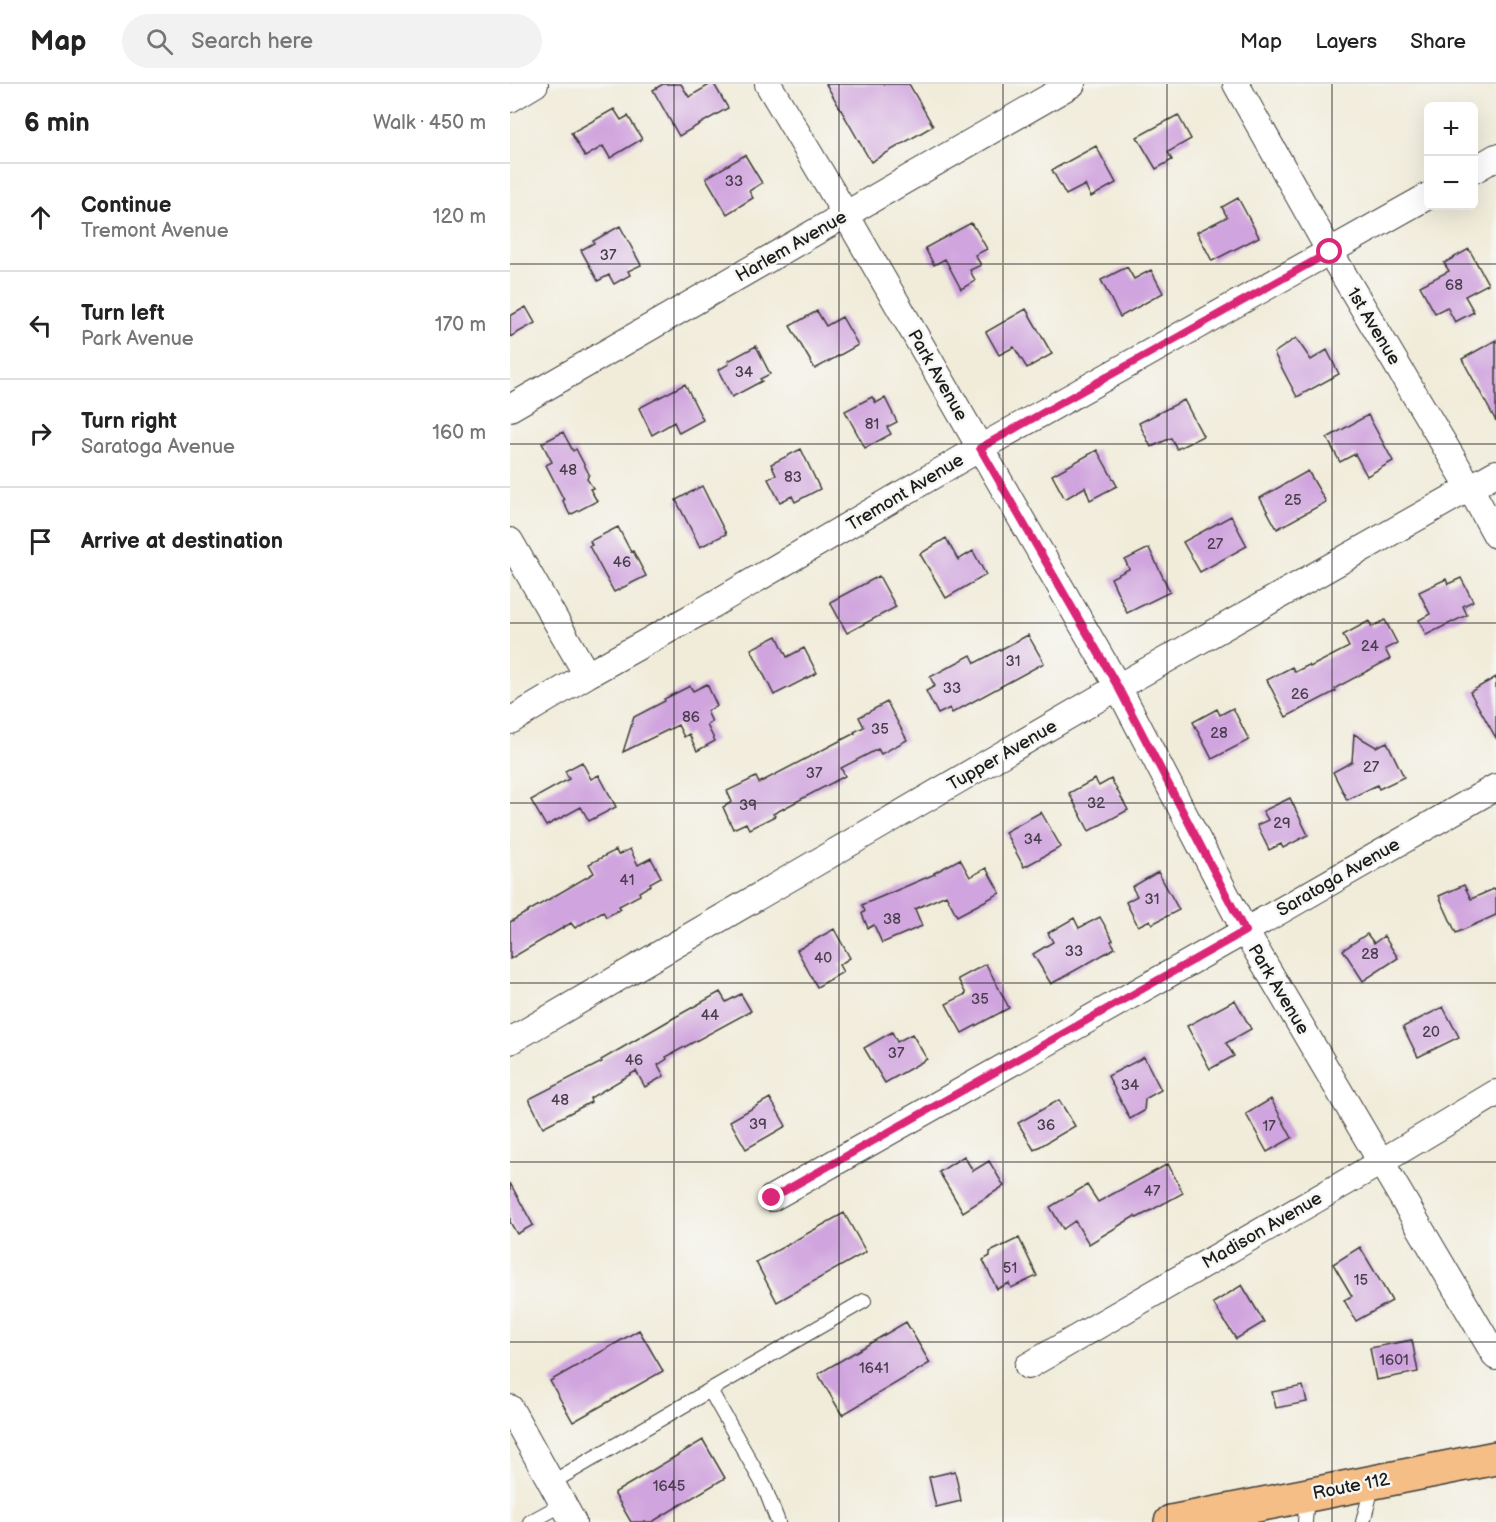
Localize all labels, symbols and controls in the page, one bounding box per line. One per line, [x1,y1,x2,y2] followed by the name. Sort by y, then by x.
[122,14,542,68] search box
[30,25,86,58] text: Map
[143,25,176,58] icon: search
[191,28,313,55] text: Search here
[1240,29,1282,54] text: Map
[1315,29,1377,54] text: Layers
[1410,29,1466,54] text: Share
[1424,102,1478,210] map controls
[1424,102,1478,156] button: +
[24,108,90,139] text: 6 min
[373,111,486,135] text: Walk · 450 m
[1424,156,1478,210] button: −
[725,172,743,191] house number: 33
[81,192,171,219] text: Continue
[24,201,57,234] icon: ahead
[433,205,486,229] text: 120 m
[732,206,851,287] street label: Harlem Avenue
[81,219,229,243] text: Tremont Avenue
[1316,238,1342,264] route start
[600,246,617,265] house number: 37
[1445,276,1463,295] house number: 68
[1342,284,1405,369] street label: 1st Avenue
[81,300,165,327] text: Turn left
[24,309,57,342] icon: left
[435,313,486,337] text: 170 m
[903,326,972,425] street label: Park Avenue
[81,327,194,351] text: Park Avenue
[735,363,753,382] house number: 34
[81,408,177,435] text: Turn right
[865,415,879,434] house number: 81
[24,417,57,450] icon: right
[432,421,486,445] text: 160 m
[81,435,235,459] text: Saratoga Avenue
[843,449,968,536] street label: Tremont Avenue
[559,461,577,480] house number: 48
[784,468,802,487] house number: 83
[1284,491,1302,510] house number: 25
[24,525,57,558] icon: arrive
[81,528,283,555] text: Arrive at destination
[1207,535,1224,554] house number: 27
[613,553,631,572] house number: 46
[1361,637,1379,656] house number: 24
[1005,652,1021,671] house number: 31
[943,679,961,698] house number: 33
[1291,685,1309,704] house number: 26
[682,708,700,727] house number: 86
[944,715,1061,795] street label: Tupper Avenue
[871,720,889,739] house number: 35
[1210,724,1228,743] house number: 28
[1363,758,1380,777] house number: 27
[806,764,823,783] house number: 37
[1087,794,1105,813] house number: 32
[739,796,757,815] house number: 39
[1273,814,1291,833] house number: 29
[1024,830,1042,849] house number: 34
[1273,834,1404,921] street label: Saratoga Avenue
[620,871,634,890] house number: 41
[1144,890,1160,909] house number: 31
[883,910,901,929] house number: 38
[1243,940,1314,1038] street label: Park Avenue
[1065,942,1083,961] house number: 33
[1361,945,1379,964] house number: 28
[814,949,832,968] house number: 40
[971,990,989,1009] house number: 35
[701,1006,719,1025] house number: 44
[1422,1023,1440,1042] house number: 20
[888,1044,905,1063] house number: 37
[625,1051,643,1070] house number: 46
[1121,1076,1139,1095] house number: 34
[551,1091,569,1110] house number: 48
[749,1115,767,1134] house number: 39
[1037,1116,1055,1135] house number: 36
[1262,1117,1276,1136] house number: 17
[1144,1182,1161,1201] house number: 47
[758,1184,784,1210] route end
[1199,1187,1326,1273] street label: Madison Avenue
[1003,1259,1017,1278] house number: 51
[1354,1271,1368,1290] house number: 15
[1379,1351,1409,1370] house number: 1601
[859,1359,889,1378] house number: 1641
[1311,1469,1392,1504] street label: Route 112
[653,1477,685,1496] house number: 1645

